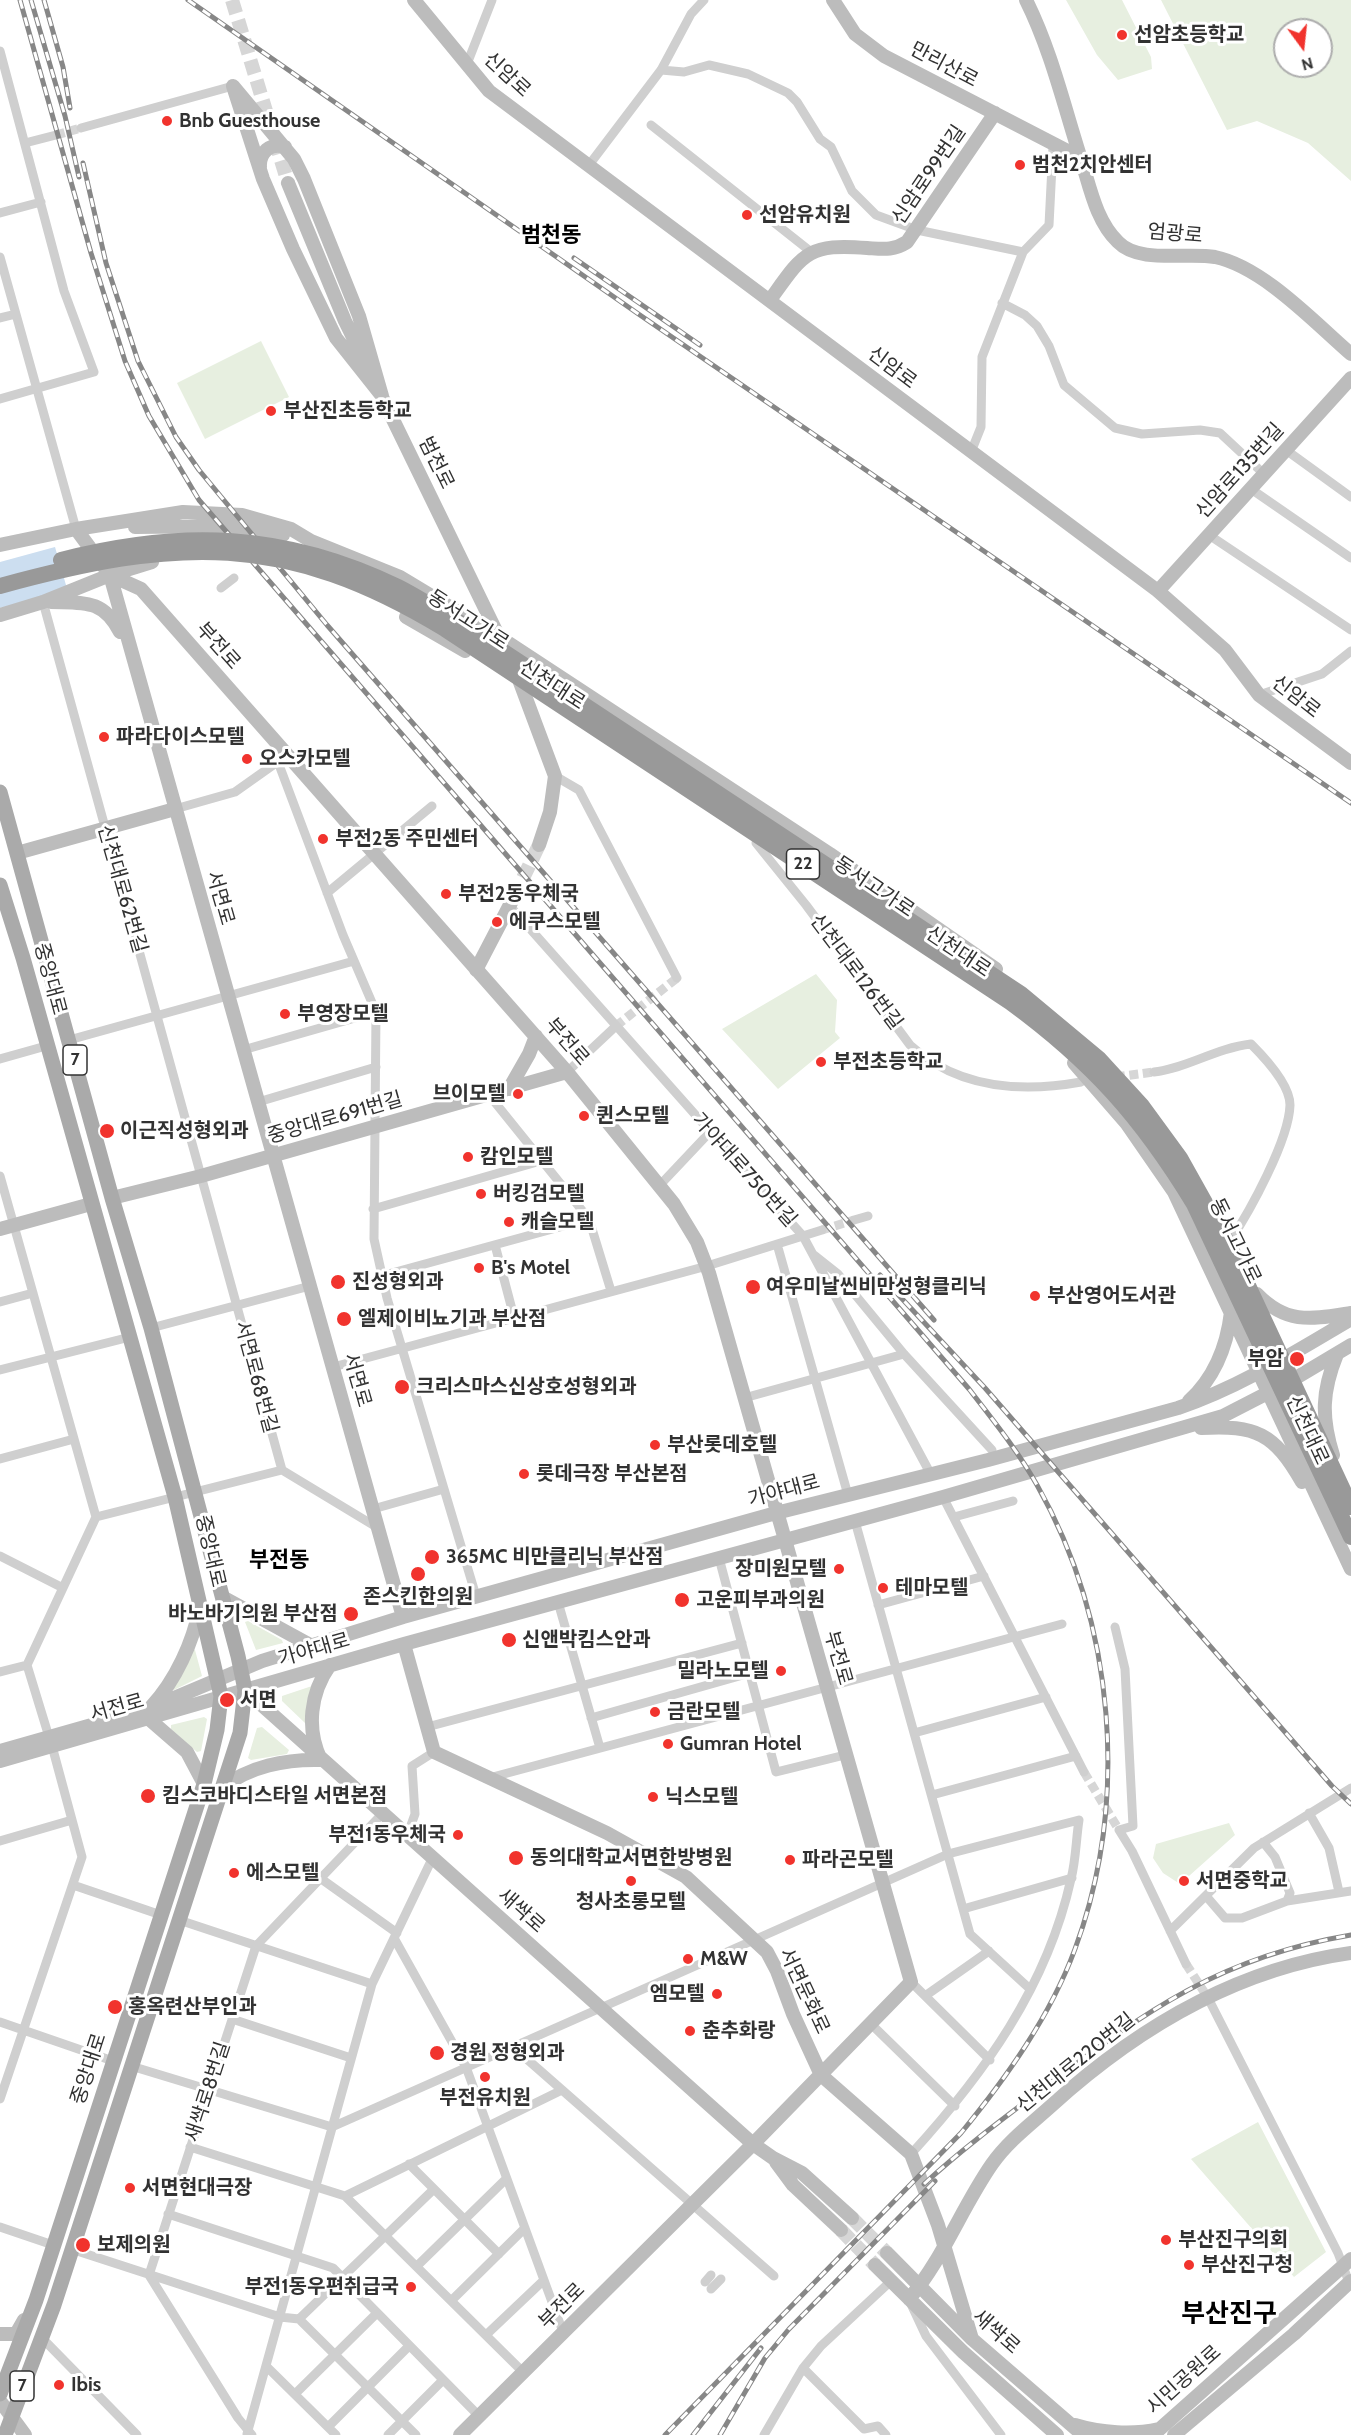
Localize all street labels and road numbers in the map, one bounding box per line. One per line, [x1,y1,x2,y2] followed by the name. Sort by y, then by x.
[906,37,982,93] street label: 만리산로
[479,47,535,103] street label: 신암로
[887,121,971,229] street label: 신암로99번길
[1146,220,1204,248] street label: 엄광로
[863,342,921,394] street label: 신암로
[1191,418,1289,524] street label: 신암로135번길
[413,433,459,493] street label: 범천로
[423,585,513,655] street label: 동서고가로
[191,617,245,675] street label: 부전로
[515,655,589,715] street label: 신천대로
[1267,671,1325,723] street label: 신암로
[92,822,152,956] street label: 신천대로62번길
[786,849,820,879] road number: 22
[829,851,919,923] street label: 동서고가로
[201,868,239,928] street label: 서면로
[805,909,907,1035] street label: 신천대로126번길
[921,921,995,983] street label: 신천대로
[29,940,71,1018] street label: 중앙대로
[540,1013,594,1071] street label: 부전로
[63,1045,87,1075] road number: 7
[265,1087,405,1149] street label: 중앙대로691번길
[686,1108,802,1232] street label: 가야대로750번길
[1204,1194,1266,1288] street label: 동서고가로
[229,1318,283,1436] street label: 서면로68번길
[338,1350,376,1410] street label: 서면로
[1281,1392,1333,1468] street label: 신천대로
[745,1470,823,1512] street label: 가야대로
[190,1512,230,1590] street label: 중앙대로
[275,1628,353,1672] street label: 가야대로
[819,1628,857,1688] street label: 부전로
[87,1689,147,1727] street label: 서전로
[492,1884,550,1938] street label: 새싹로
[774,1944,834,2038] street label: 서면문화로
[1012,2008,1140,2118] street label: 신천대로220번길
[66,2030,112,2108] street label: 중앙대로
[180,2039,236,2145] street label: 새싹로8번길
[534,2278,590,2334] street label: 부전로
[967,2305,1025,2359] street label: 새싹로
[1142,2340,1226,2420] street label: 시민공원로
[10,2371,34,2401] road number: 7

